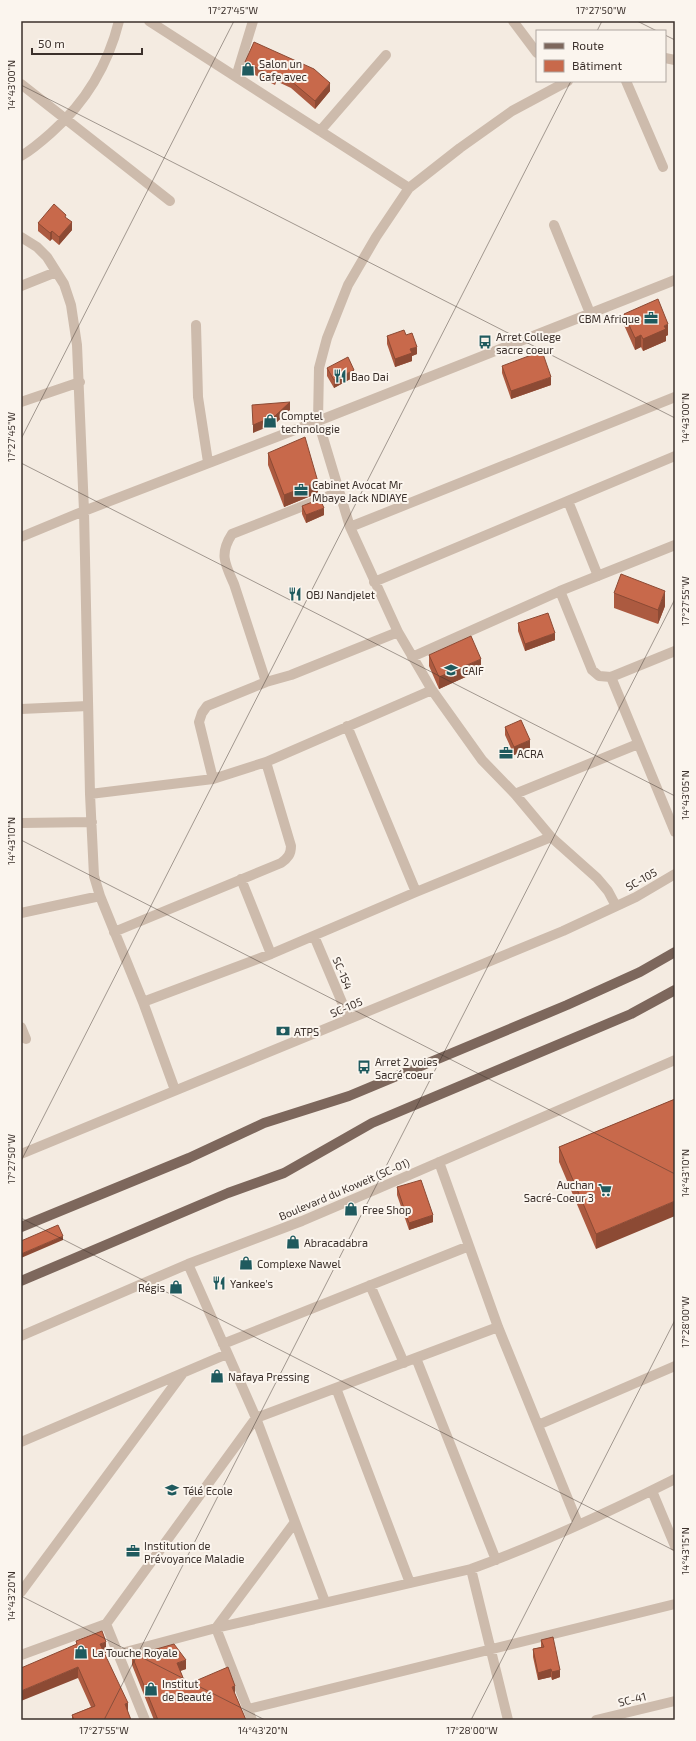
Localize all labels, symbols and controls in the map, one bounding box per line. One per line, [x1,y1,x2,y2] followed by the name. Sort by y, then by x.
[208,4,258,16] text: 17°27'45"W
[576,4,626,16] text: 17°27'50"W
[32,30,142,56] scale bar
[536,30,666,82] legend
[38,36,65,50] text: 50 m
[572,38,604,52] text: Route
[259,57,307,83] place label: Salon un Cafe avec
[572,58,623,72] text: Bâtiment
[5,60,17,110] text: 14°43'00"N
[240,61,256,77] shop icon: Salon un Cafe avec
[643,310,659,326] office icon: CBM Afrique
[579,312,640,325] place label: CBM Afrique
[496,330,561,356] place label: Arret College sacre coeur
[477,334,493,350] bus stop icon: Arret College sacre coeur
[332,368,348,384] restaurant icon: Bao Dai
[351,370,389,383] place label: Bao Dai
[679,393,691,443] text: 14°43'00"N
[281,409,340,435] place label: Comptel technologie
[5,412,17,462] text: 17°27'45"W
[262,413,278,429] shop icon: Comptel technologie
[312,478,408,504] place label: Cabinet Avocat Mr Mbaye Jack NDIAYE
[293,482,309,498] office icon: Cabinet Avocat Mr Mbaye Jack NDIAYE
[679,576,691,626] text: 17°27'55"W
[287,586,303,602] restaurant icon: OBJ Nandjelet
[306,588,375,602] place label: OBJ Nandjelet
[443,662,459,678] school or university icon: CAIF
[462,664,484,677] place label: CAIF
[498,745,514,761] office icon: ACRA
[517,747,544,760] place label: ACRA
[679,770,691,820] text: 14°43'05"N
[5,817,17,865] text: 14°43'10"N
[623,865,659,893] street label: SC-105
[330,955,356,991] street label: SC-154
[328,994,364,1020] street label: SC-105
[275,1023,291,1039] bank icon: ATPS
[294,1025,319,1038] place label: ATPS
[375,1055,438,1081] place label: Arret 2 voies Sacré coeur
[356,1059,372,1075] bus stop icon: Arret 2 voies Sacré coeur
[5,1134,17,1184] text: 17°27'50"W
[679,1149,691,1197] text: 14°43'10"N
[277,1155,411,1223] street label: Boulevard du Koweit (SC-01)
[524,1178,594,1204] place label: Auchan Sacré-Coeur 3
[597,1182,613,1198] supermarket icon: Auchan Sacré-Coeur 3
[343,1201,359,1217] shop icon: Free Shop
[362,1203,411,1216] place label: Free Shop
[285,1234,301,1250] shop icon: Abracadabra
[304,1236,368,1249] place label: Abracadabra
[238,1255,254,1271] shop icon: Complexe Nawel
[257,1257,341,1270] place label: Complexe Nawel
[211,1275,227,1291] restaurant icon: Yankee's
[230,1277,274,1290] place label: Yankee's
[168,1279,184,1295] shop icon: Régis
[138,1281,165,1294] place label: Régis
[679,1296,691,1348] text: 17°28'00"W
[209,1368,225,1384] shop icon: Nafaya Pressing
[228,1370,309,1383] place label: Nafaya Pressing
[164,1482,180,1498] school or university icon: Télé Ecole
[183,1484,233,1497] place label: Télé Ecole
[679,1527,691,1575] text: 14°43'15"N
[144,1539,244,1565] place label: Institution de Prévoyance Maladie
[125,1543,141,1559] office icon: Institution de Prévoyance Maladie
[5,1571,17,1621] text: 14°43'20"N
[73,1644,89,1660] shop icon: La Touche Royale
[92,1646,178,1659] place label: La Touche Royale
[162,1677,212,1703] place label: Institut de Beauté
[143,1681,159,1697] shop icon: Institut de Beauté
[617,1689,647,1709] street label: SC-41
[79,1724,129,1736] text: 17°27'55"W
[238,1724,288,1736] text: 14°43'20"N
[446,1724,498,1736] text: 17°28'00"W

